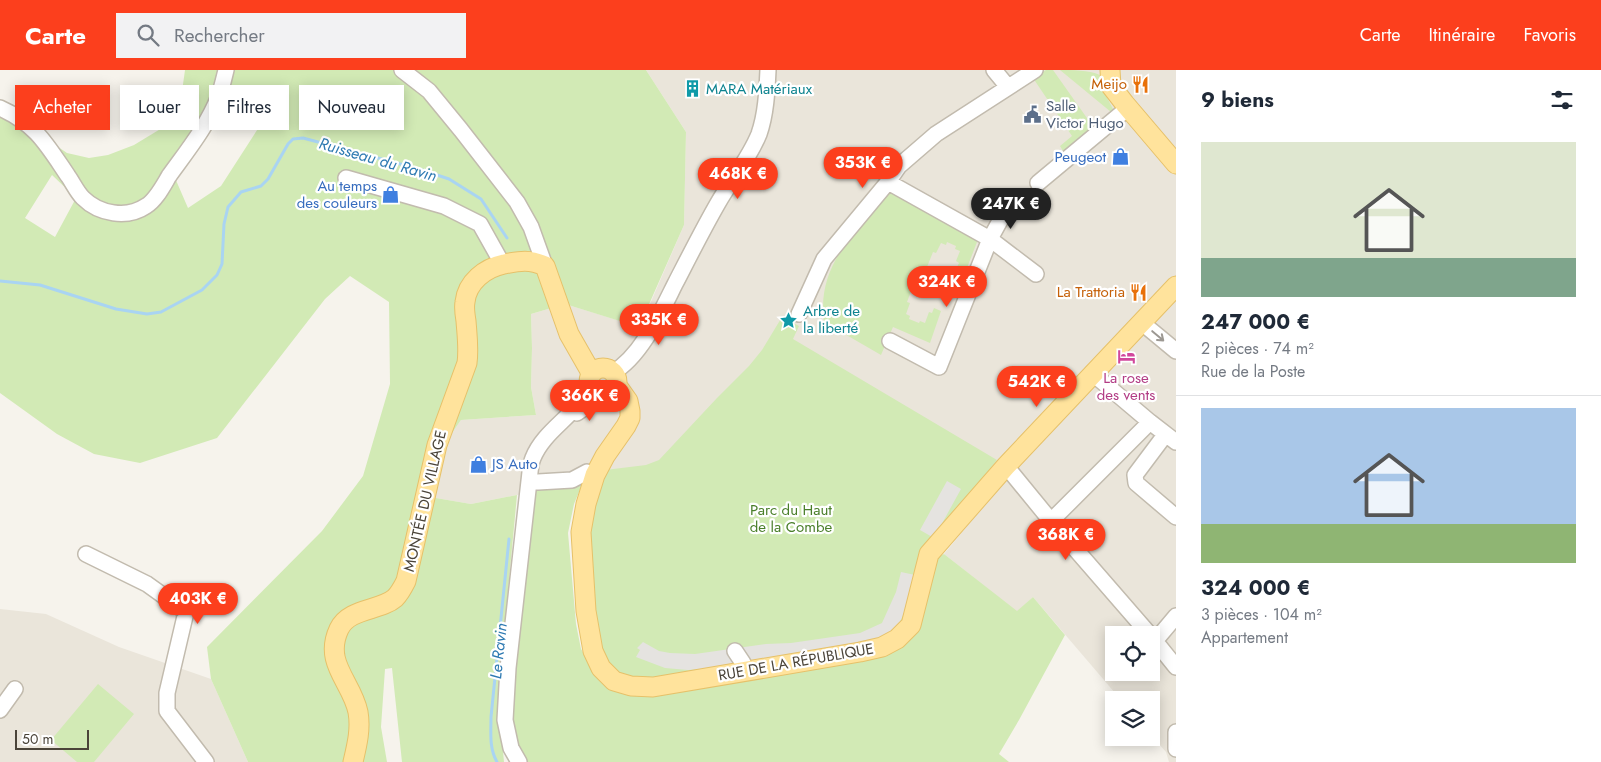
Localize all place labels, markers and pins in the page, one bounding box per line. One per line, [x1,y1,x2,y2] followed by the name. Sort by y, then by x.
[1091,73,1127,95] place label: Meijo
[1131,74,1151,94] restaurant icon: Meijo
[706,78,813,100] place label: MARA Matériaux
[682,79,702,99] building icon: MARA Matériaux
[1046,95,1124,134] place label: Salle Victor Hugo
[1022,105,1042,125] public building icon: Salle Victor Hugo
[822,146,904,189] pin: 353K €
[1055,146,1106,168] place label: Peugeot
[1110,147,1130,167] shop icon: Peugeot
[697,158,779,200] pin: 468K €
[297,175,377,214] place label: Au temps des couleurs
[381,185,401,205] shop icon: Au temps des couleurs
[970,188,1052,230] pin: 247K €
[906,266,988,308] pin: 324K €
[1057,281,1125,303] place label: La Trattoria
[1129,282,1149,302] restaurant icon: La Trattoria
[803,300,860,339] place label: Arbre de la liberté
[618,304,700,346] pin: 335K €
[779,310,799,330] place icon: Arbre de la liberté
[1116,347,1136,367] hotel icon: La rose des vents
[996,366,1078,408] pin: 542K €
[1097,367,1155,406] place label: La rose des vents
[549,380,631,422] pin: 366K €
[490,453,538,475] place label: JS Auto
[468,454,488,474] shop icon: JS Auto
[1025,518,1107,561] pin: 368K €
[157,582,239,625] pin: 403K €

